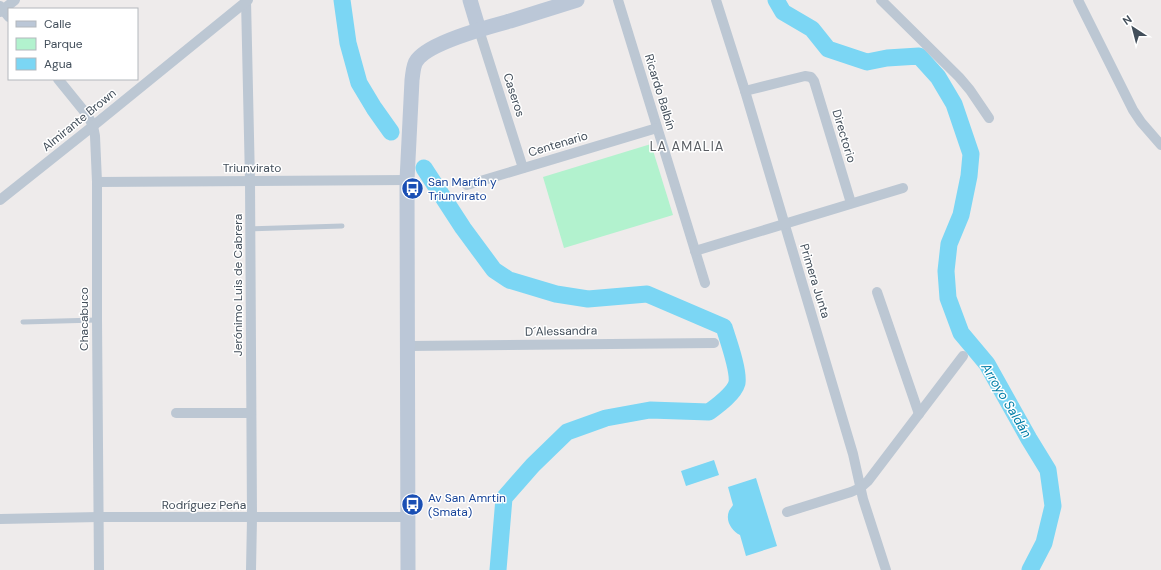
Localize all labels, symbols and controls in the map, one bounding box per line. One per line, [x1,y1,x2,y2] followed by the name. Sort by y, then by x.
[8,8,138,80] legend
[1113,8,1153,48] north arrow
[1120,12,1134,28] text: N
[44,16,71,32] text: Calle
[44,36,83,52] text: Parque
[641,52,679,132] street label: Ricardo Balbín
[44,56,72,72] text: Agua
[499,71,529,119] street label: Caseros
[39,85,119,155] street label: Almirante Brown
[828,107,860,165] street label: Directorio
[526,127,590,161] street label: Centenario
[650,138,724,155] district label: LA AMALIA
[223,160,281,176] street label: Triunvirato
[428,174,497,204] place label: San Martín y Triunvirato
[399,176,425,202] bus stop icon: San Martín y Triunvirato
[230,214,246,356] street label: Jerónimo Luis de Cabrera
[796,242,834,320] street label: Primera Junta
[76,287,92,351] street label: Chacabuco
[525,322,597,340] street label: D´Alessandra
[977,359,1036,441] water label: Arroyo Saldán
[428,490,506,520] place label: Av San Amrtin (Smata)
[400,492,426,518] bus stop icon: Av San Amrtin (Smata)
[162,497,246,513] street label: Rodríguez Peña

